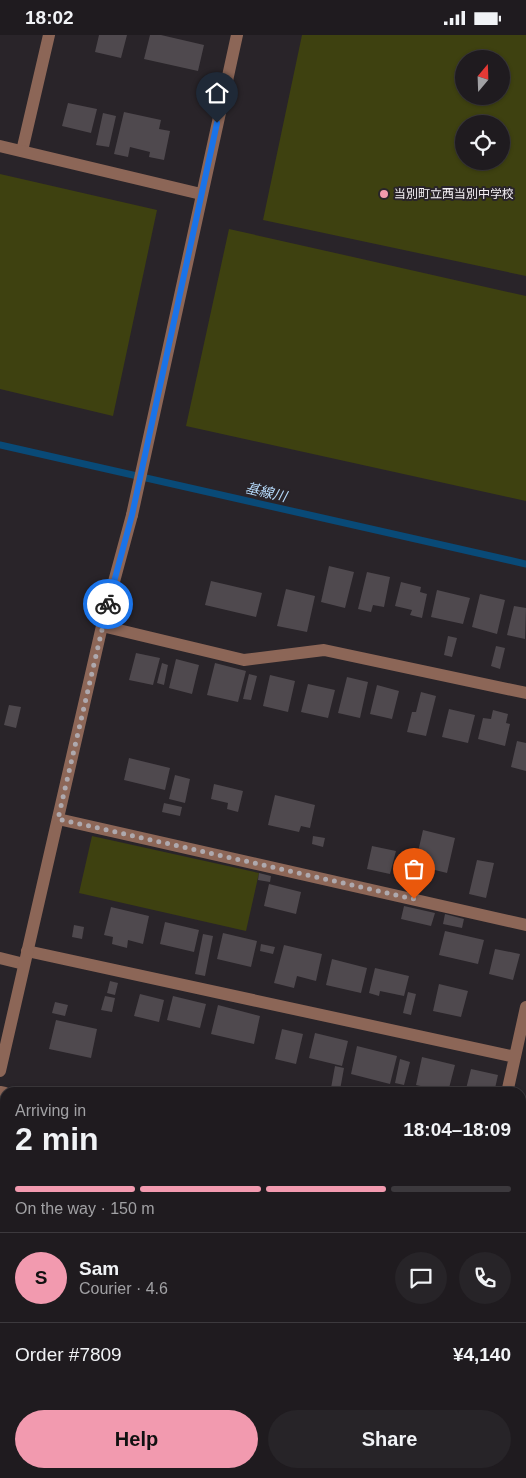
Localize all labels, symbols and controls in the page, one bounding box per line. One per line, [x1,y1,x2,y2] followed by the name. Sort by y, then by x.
[25,7,74,28] text: 18:02
[455,50,510,105] north arrow
[455,50,510,170] map controls
[196,72,238,123] pin
[203,79,231,107] icon: home
[455,115,510,170] button: locate
[394,187,514,201] place label: 当別町立西当別中学校
[378,188,390,200] marker: 当別町立西当別中学校
[244,479,290,505] water label: 基線川
[83,579,133,629] courier
[94,590,122,618] icon: bike
[393,848,435,899] pin
[400,855,428,883] icon: bag
[15,1102,86,1119] text: Arriving in
[403,1119,511,1140] text: 18:04–18:09
[15,1121,99,1157] text: 2 min
[15,1200,155,1217] text: On the way · 150 m
[395,1252,447,1304] button: chat
[459,1252,511,1304] button: phone
[79,1258,119,1279] text: Sam
[35,1267,47,1288] text: S
[79,1280,168,1297] text: Courier · 4.6
[15,1344,122,1365] text: Order #7809
[453,1344,511,1365] text: ¥4,140
[15,1410,258,1468] button: Help
[268,1410,511,1468] button: Share

